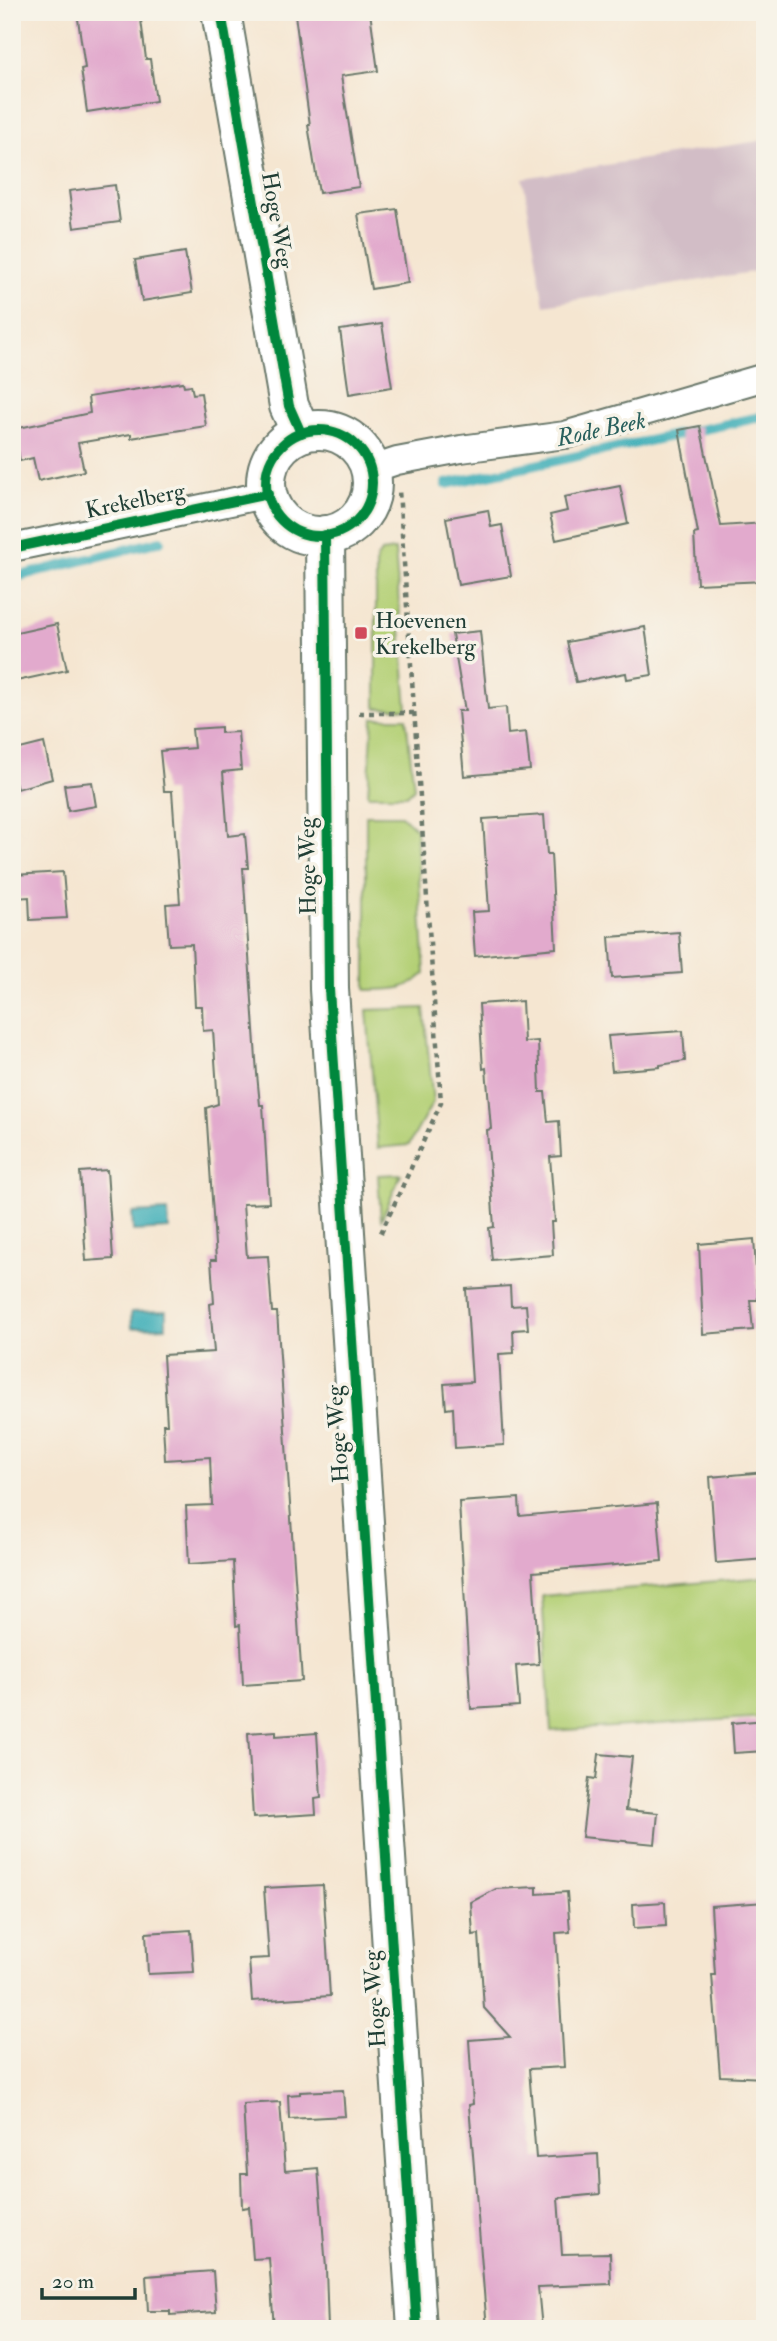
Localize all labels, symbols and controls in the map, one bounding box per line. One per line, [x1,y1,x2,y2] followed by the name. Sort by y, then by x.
[255,169,300,271] street label: Hoge Weg
[553,405,649,454] water label: Rode Beek
[83,476,188,525] street label: Krekelberg
[375,606,477,661] place label: Hoevenen Krekelberg
[353,625,369,641] marker: Hoevenen Krekelberg
[292,816,323,915] street label: Hoge Weg
[320,1384,355,1484] street label: Hoge Weg
[357,1949,392,2049] street label: Hoge Weg
[42,2257,135,2301] scale bar
[52,2268,94,2295] text: 20 m

